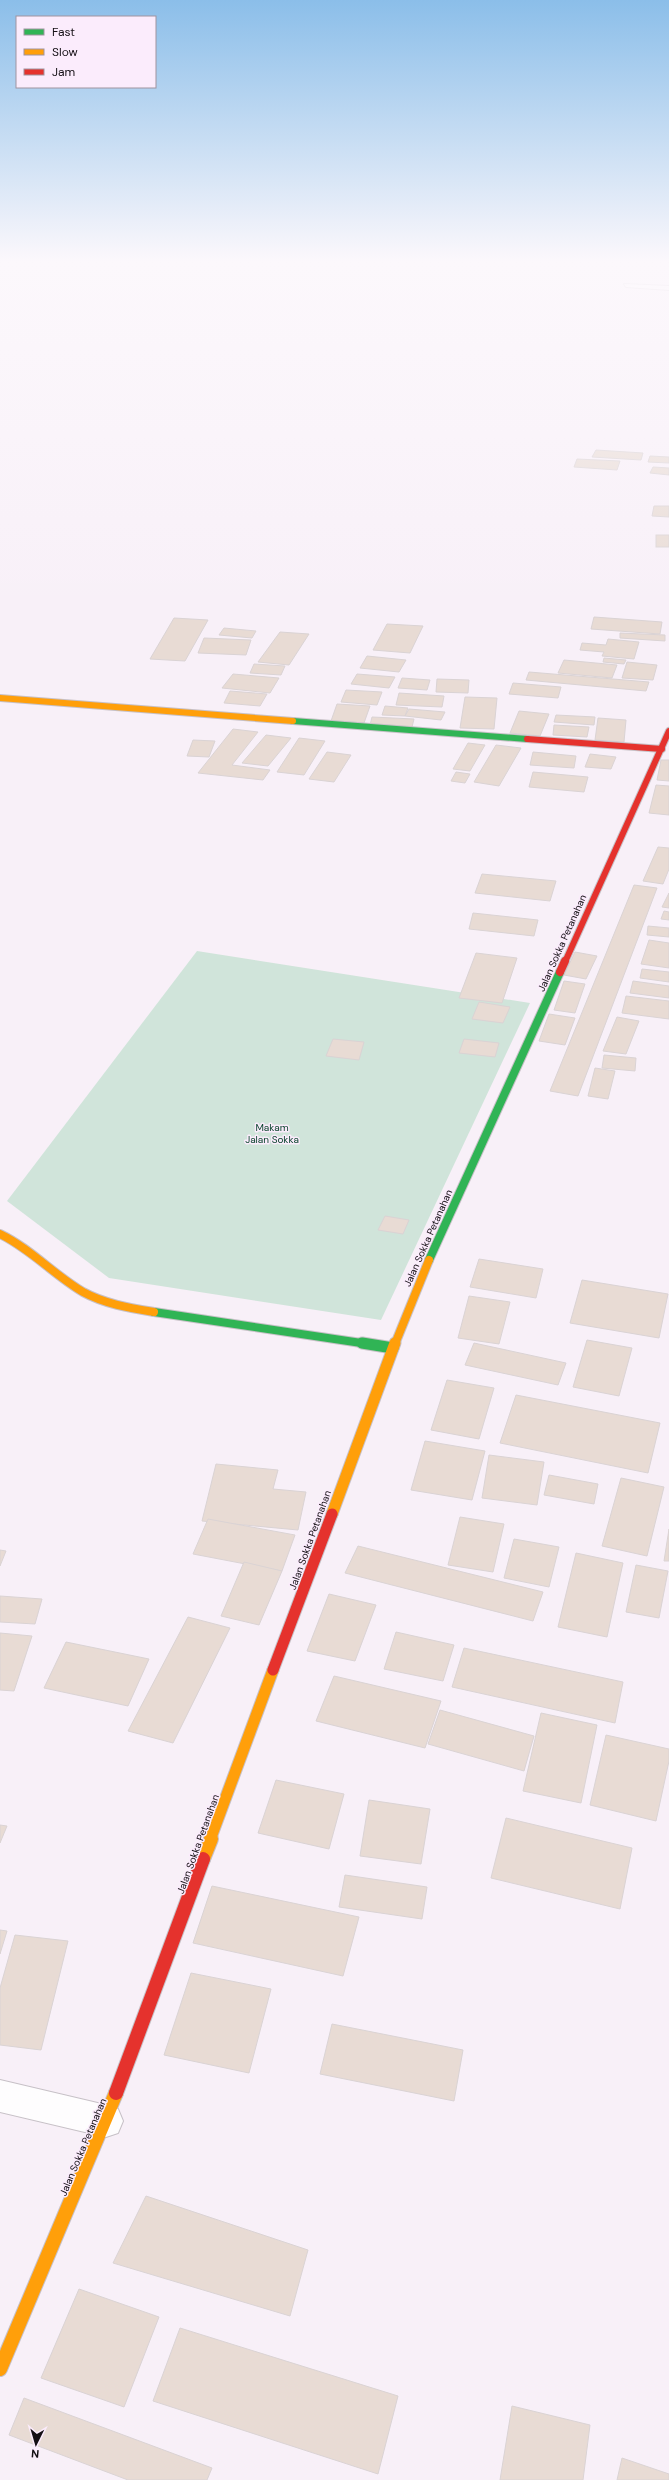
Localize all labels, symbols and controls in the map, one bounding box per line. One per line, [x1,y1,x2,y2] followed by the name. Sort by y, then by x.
[16,16,156,88] legend
[52,24,75,40] text: Fast
[52,44,78,60] text: Slow
[52,64,75,80] text: Jam
[535,892,589,994] street label: Jalan Sokka Petanahan
[245,1121,299,1146] park label: Makam Jalan Sokka
[401,1187,455,1289] street label: Jalan Sokka Petanahan
[286,1488,334,1592] street label: Jalan Sokka Petanahan
[174,1792,222,1896] street label: Jalan Sokka Petanahan
[57,2096,110,2198] street label: Jalan Sokka Petanahan
[16,2424,56,2464] north arrow
[31,2447,40,2461] text: N

